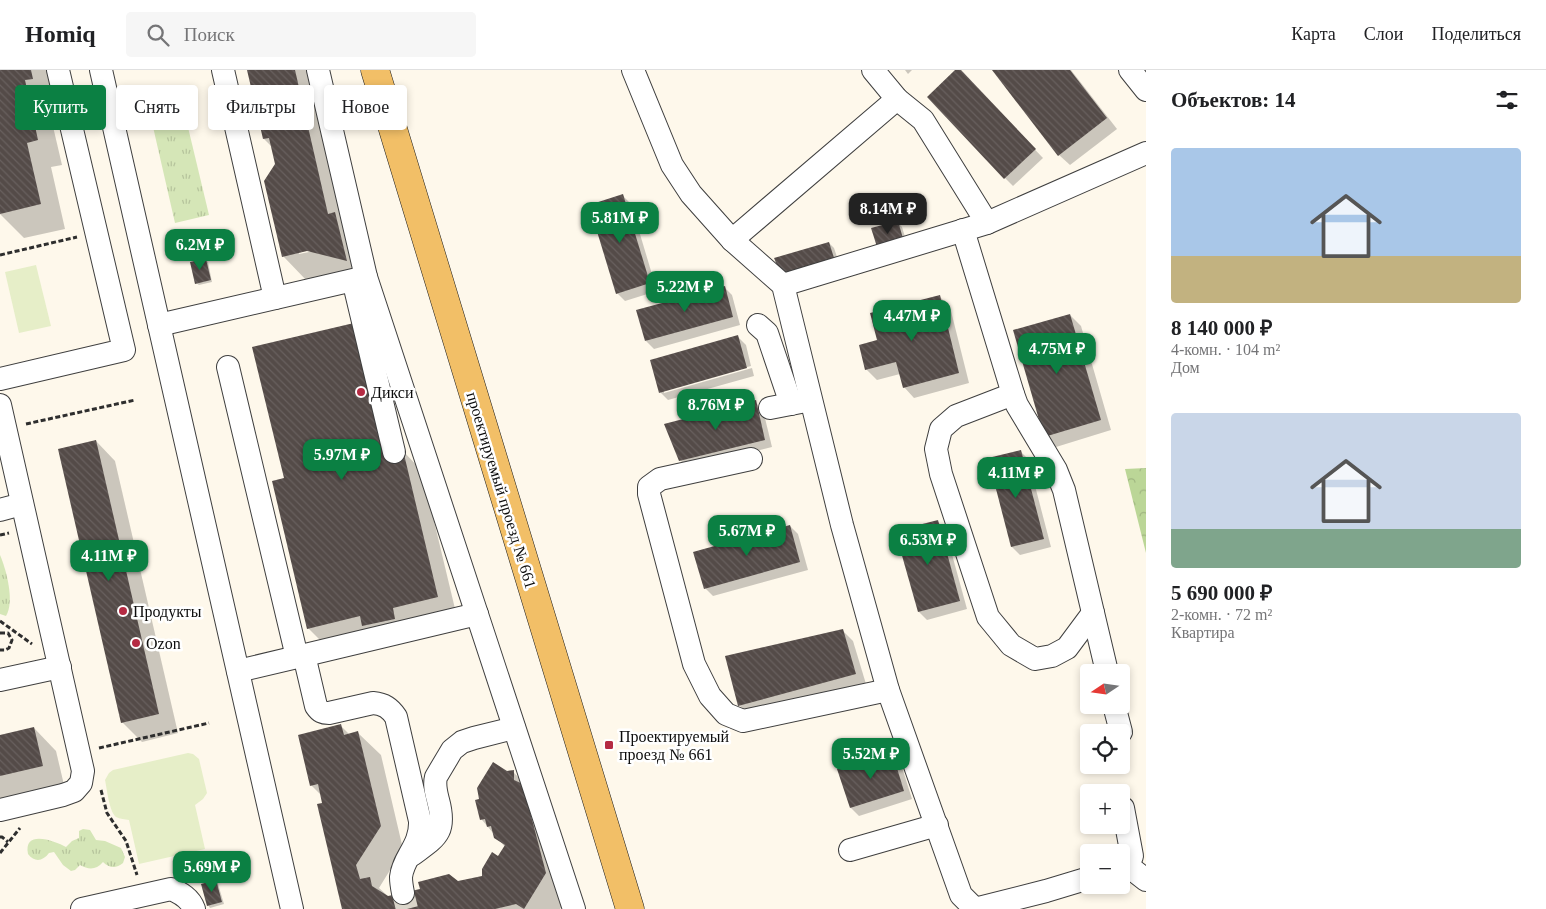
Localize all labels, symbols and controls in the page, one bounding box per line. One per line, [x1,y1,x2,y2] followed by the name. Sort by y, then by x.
[126,12,476,57] search box
[25,21,96,47] text: Homiq
[144,21,172,49] icon: search
[184,24,235,45] text: Поиск
[1291,24,1336,44] text: Карта
[1364,24,1403,44] text: Слои
[1431,24,1521,44] text: Поделиться
[15,85,106,130] chip: Купить
[116,85,198,130] chip: Снять
[208,85,314,130] chip: Фильтры
[324,85,407,130] chip: Новое
[1493,86,1521,114] icon: filters
[1171,88,1296,112] text: Объектов: 14
[1301,181,1391,271] icon: home
[842,192,934,235] pin: 8.14M ₽
[860,200,916,217] text: 8.14M ₽
[574,202,666,244] pin: 5.81M ₽
[592,209,648,226] text: 5.81M ₽
[159,228,241,271] pin: 6.2M ₽
[176,236,224,253] text: 6.2M ₽
[639,270,731,313] pin: 5.22M ₽
[657,278,713,295] text: 5.22M ₽
[866,300,958,342] pin: 4.47M ₽
[884,307,940,324] text: 4.47M ₽
[1171,316,1272,340] text: 8 140 000 ₽
[1011,332,1103,375] pin: 4.75M ₽
[1029,340,1085,357] text: 4.75M ₽
[1171,341,1280,358] text: 4-комн. · 104 m²
[1171,359,1200,376] text: Дом
[371,384,414,402] place label: Дикси
[355,386,367,398] marker: Дикси
[670,388,762,431] pin: 8.76M ₽
[463,390,540,591] street label: проектируемый проезд № 661
[688,396,744,413] text: 8.76M ₽
[296,438,388,481] pin: 5.97M ₽
[314,446,370,463] text: 5.97M ₽
[1301,446,1391,536] icon: home
[970,456,1062,499] pin: 4.11M ₽
[988,464,1044,481] text: 4.11M ₽
[701,514,793,557] pin: 5.67M ₽
[719,522,775,539] text: 5.67M ₽
[882,524,974,566] pin: 6.53M ₽
[900,531,956,548] text: 6.53M ₽
[63,540,155,582] pin: 4.11M ₽
[81,547,137,564] text: 4.11M ₽
[1171,581,1272,605] text: 5 690 000 ₽
[133,603,202,621] place label: Продукты
[117,605,129,617] marker: Продукты
[1171,606,1272,623] text: 2-комн. · 72 m²
[1171,624,1235,641] text: Квартира
[146,635,181,652] place label: Ozon
[130,637,142,649] marker: Ozon
[1080,664,1130,714] north arrow
[1080,664,1130,894] map controls
[1080,724,1130,774] button: locate
[619,728,730,764] place label: Проектируемый проезд № 661
[825,738,917,780] pin: 5.52M ₽
[603,739,615,751] marker: Проектируемый проезд № 661
[843,745,899,762] text: 5.52M ₽
[1080,784,1130,834] button: +
[1080,844,1130,894] button: −
[166,850,258,893] pin: 5.69M ₽
[184,858,240,875] text: 5.69M ₽

